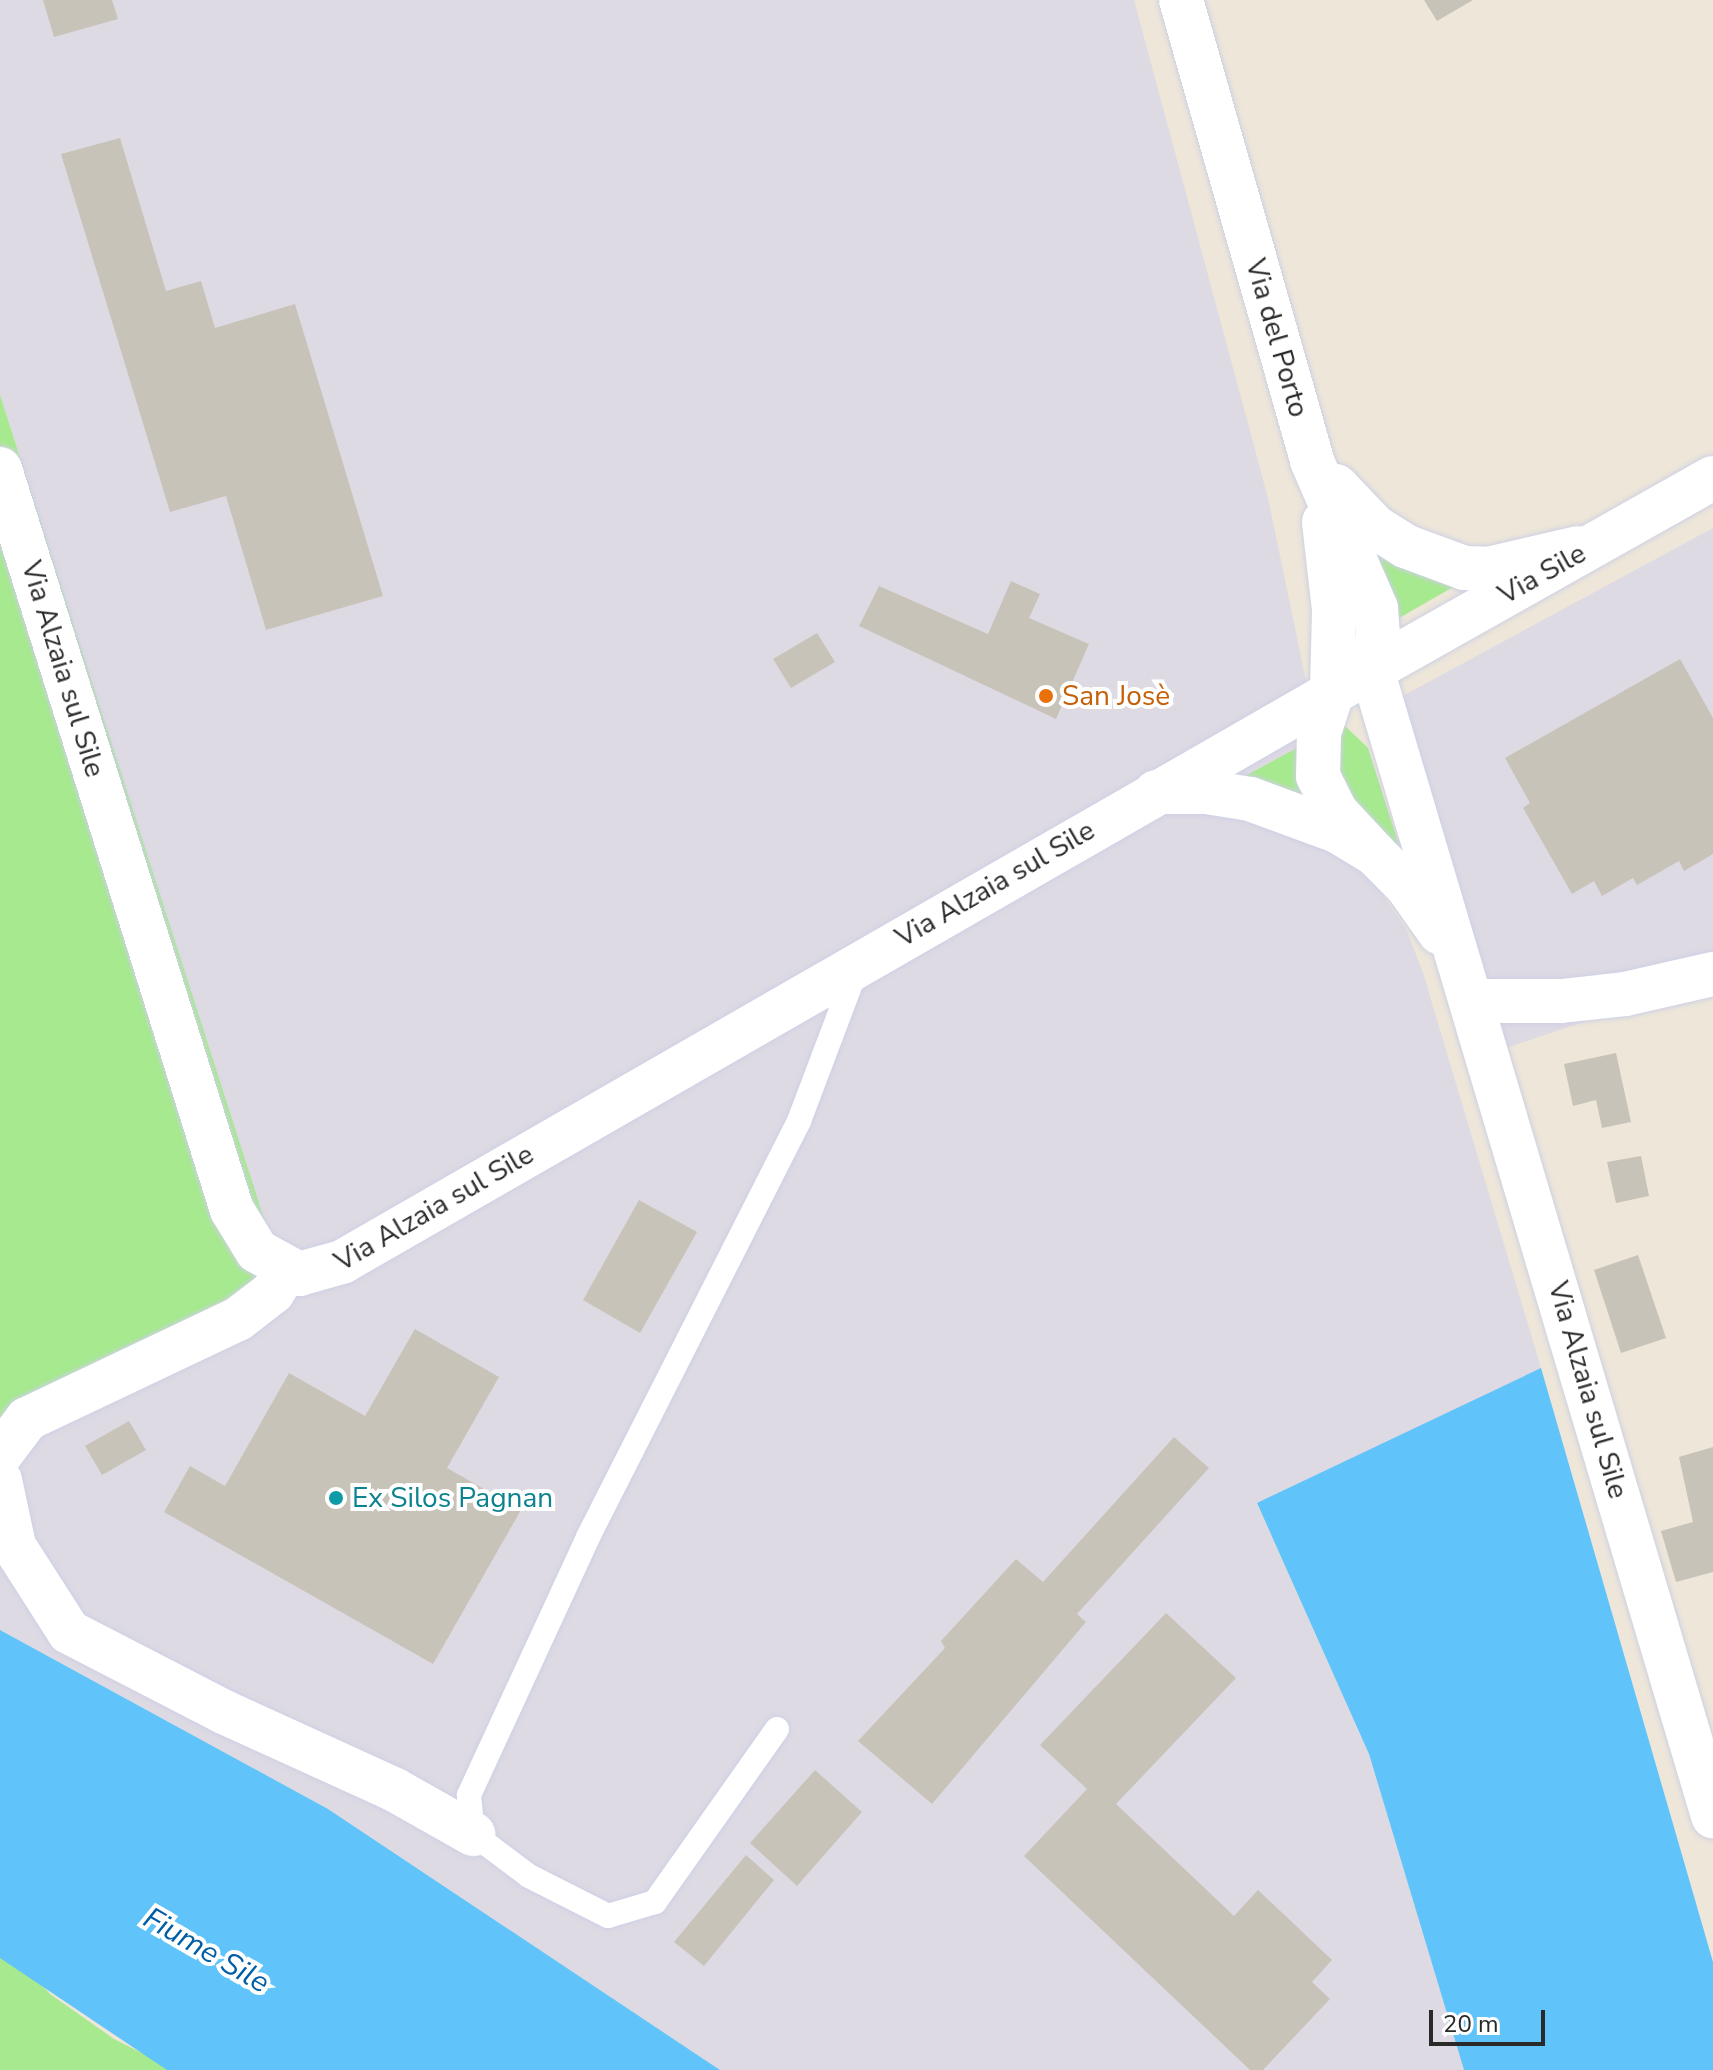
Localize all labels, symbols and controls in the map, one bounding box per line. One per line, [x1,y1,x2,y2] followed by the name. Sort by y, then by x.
[1238,255,1316,421] street label: Via del Porto
[1492,536,1592,612] street label: Via Sile
[14,557,112,781] street label: Via Alzaia sul Sile
[1062,679,1170,713] place label: San Josè
[1037,687,1055,705] marker: San Josè
[890,813,1100,955] street label: Via Alzaia sul Sile
[329,1137,539,1279] street label: Via Alzaia sul Sile
[1541,1278,1635,1502] street label: Via Alzaia sul Sile
[352,1481,553,1515] place label: Ex Silos Pagnan
[327,1489,345,1507] marker: Ex Silos Pagnan
[137,1900,275,2002] water label: Fiume Sile
[1433,1994,1549,2044] scale bar
[1443,2008,1499,2040] text: 20 m

